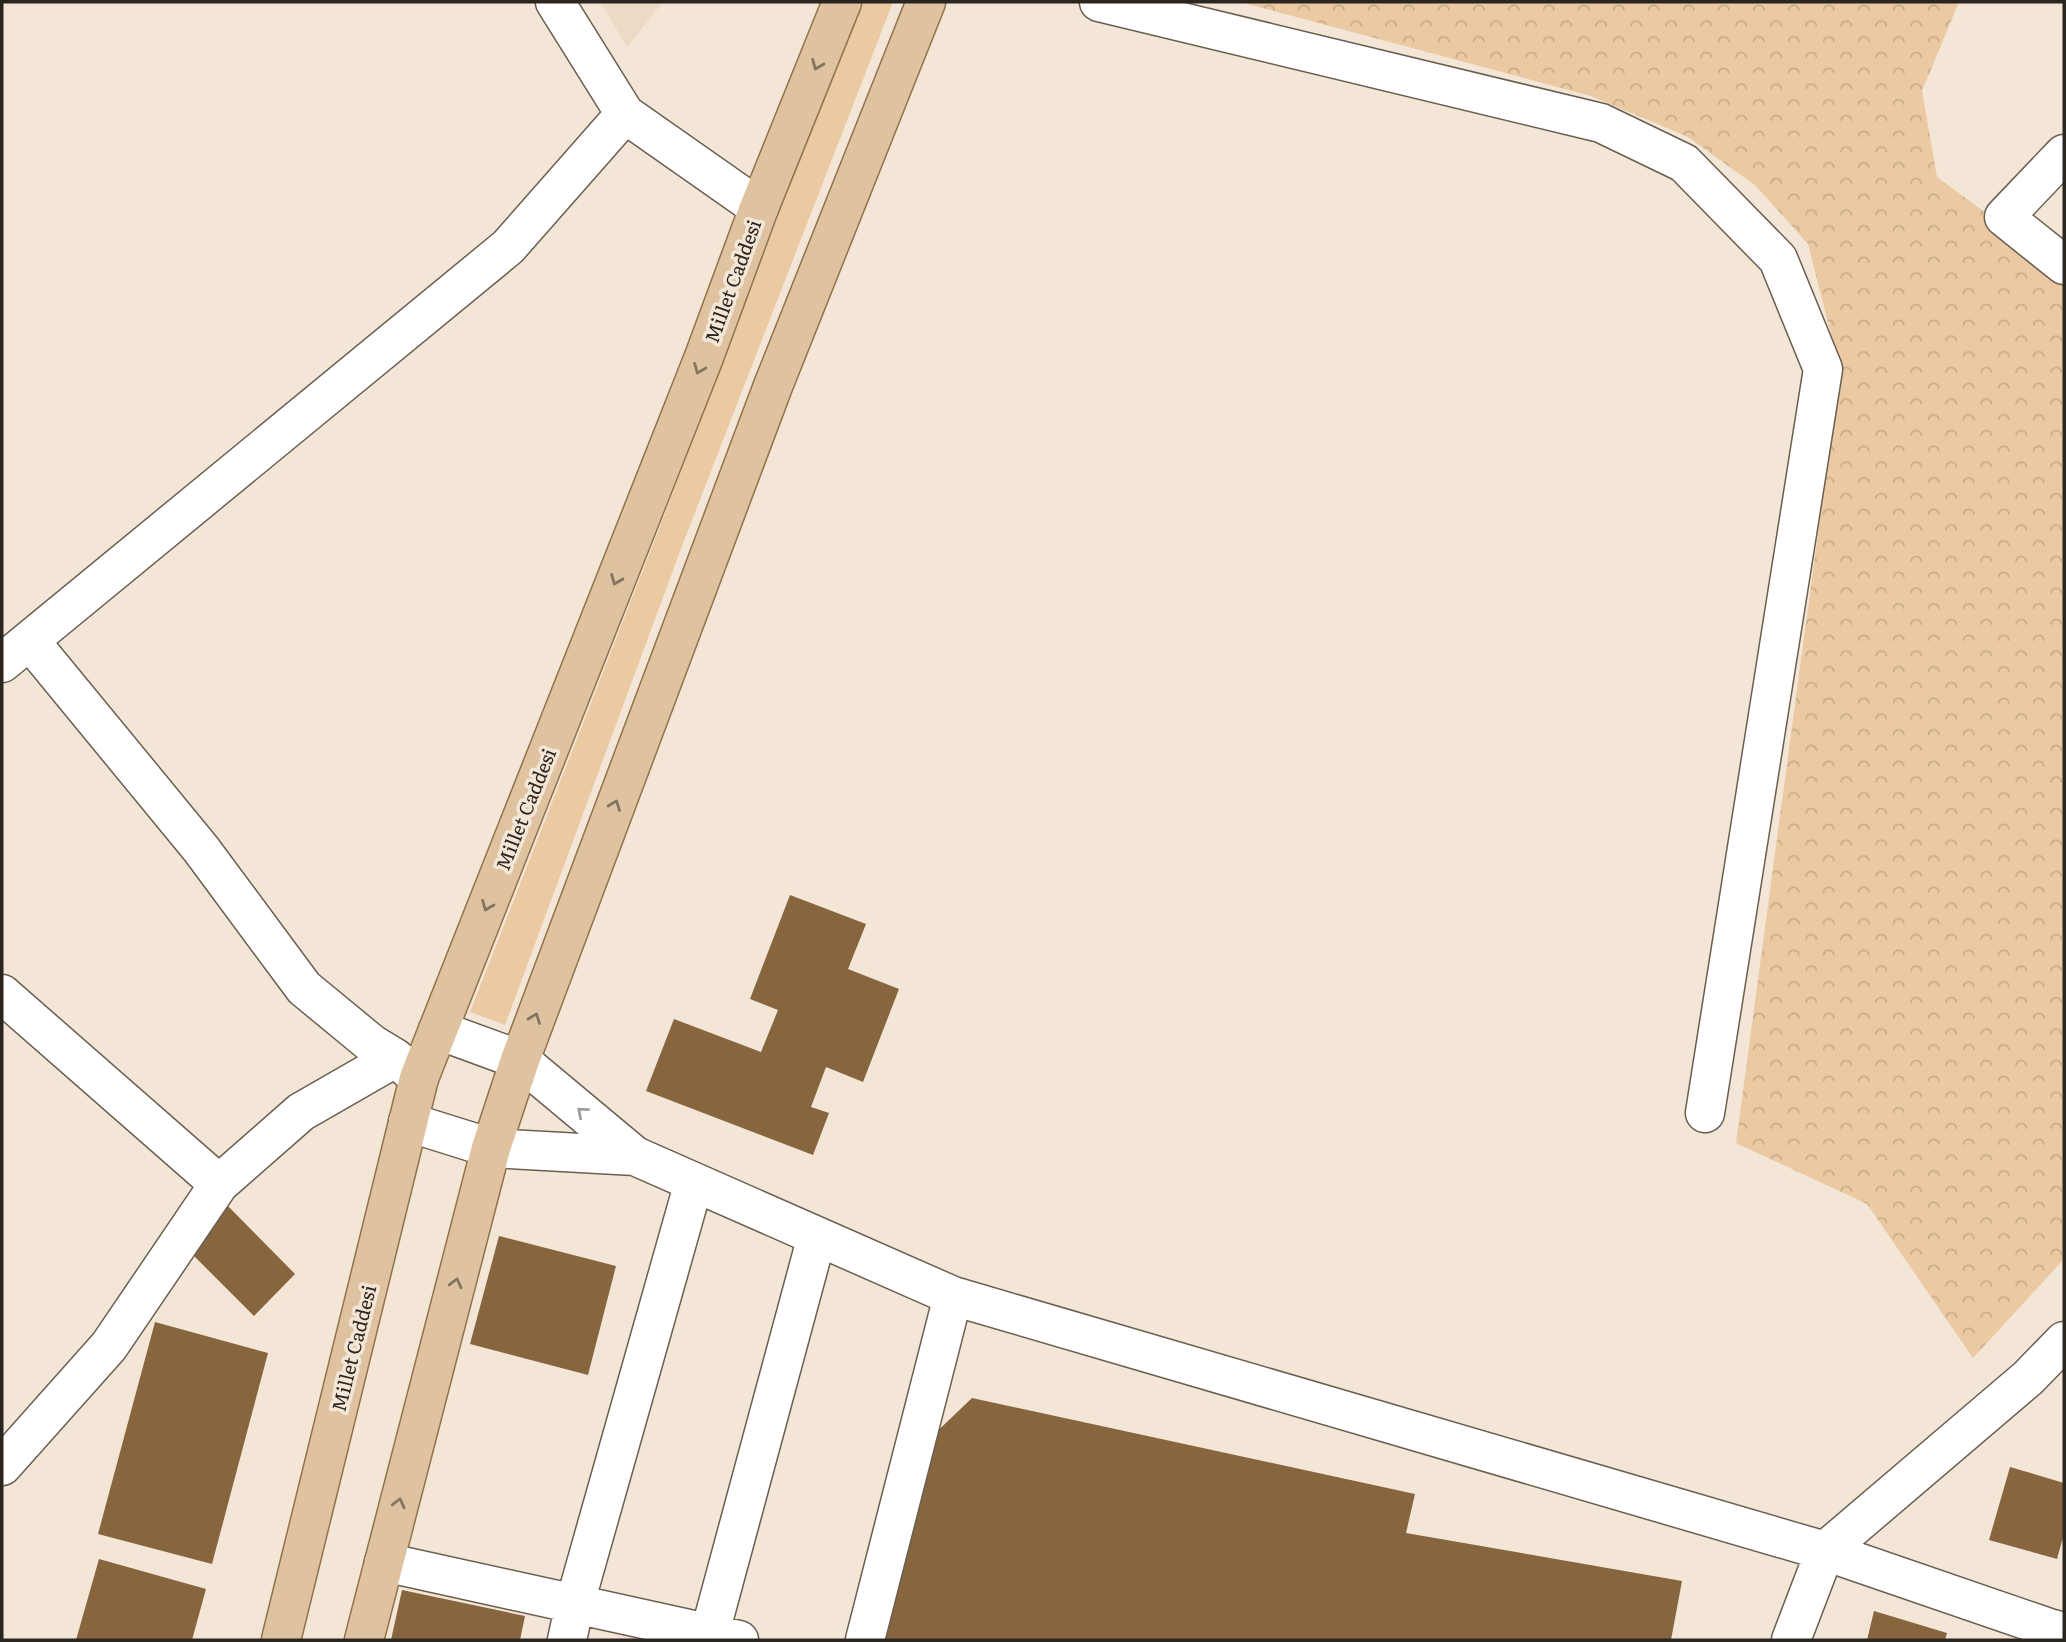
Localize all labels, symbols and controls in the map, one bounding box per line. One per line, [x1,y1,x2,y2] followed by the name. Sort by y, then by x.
[811,58,825,70] one-way arrow
[697,215,767,347] street label: Millet Caddesi
[694,362,708,374] one-way arrow
[610,574,624,586] one-way arrow
[488,744,562,874] street label: Millet Caddesi
[607,800,621,812] one-way arrow
[482,899,496,911] one-way arrow
[527,1013,541,1025] one-way arrow
[578,1108,591,1120] one-way arrow
[448,1277,462,1289] one-way arrow
[324,1282,382,1414] street label: Millet Caddesi
[391,1497,405,1509] one-way arrow

